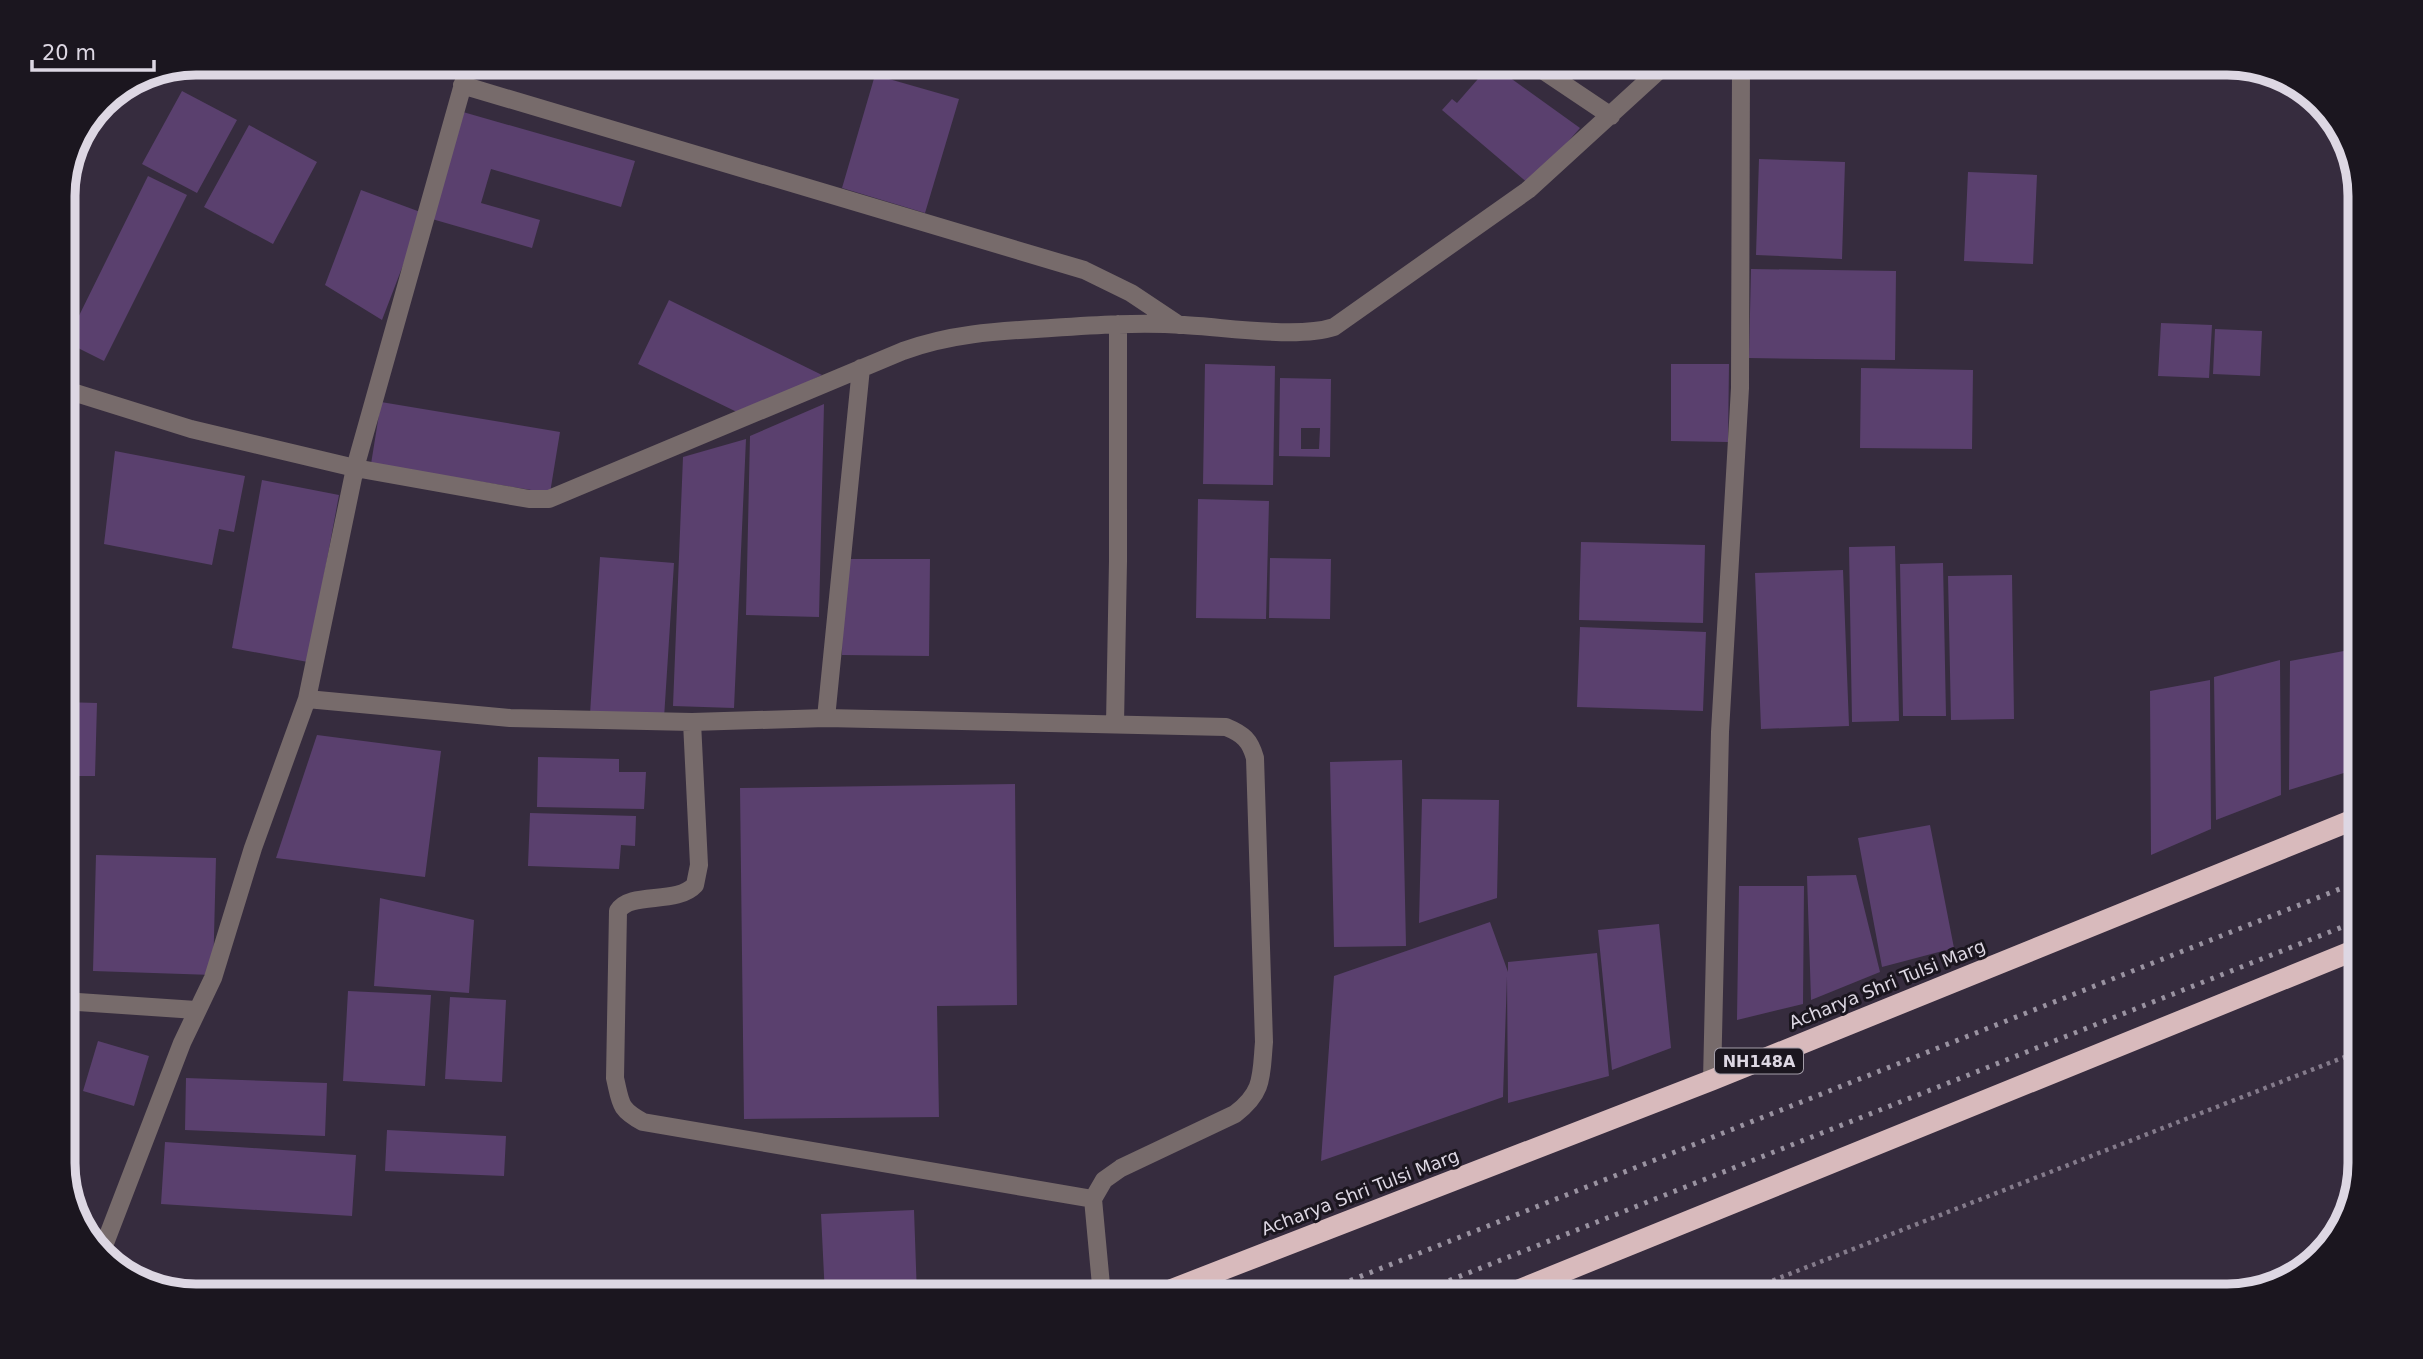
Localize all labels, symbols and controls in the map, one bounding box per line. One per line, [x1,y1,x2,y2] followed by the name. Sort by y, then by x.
[32,28,154,72] scale bar
[42,41,96,65] text: 20 m
[1786,935,1988,1033] street label: Acharya Shri Tulsi Marg
[1715,1049,1803,1074] road number: NH148A
[1258,1145,1462,1239] street label: Acharya Shri Tulsi Marg

